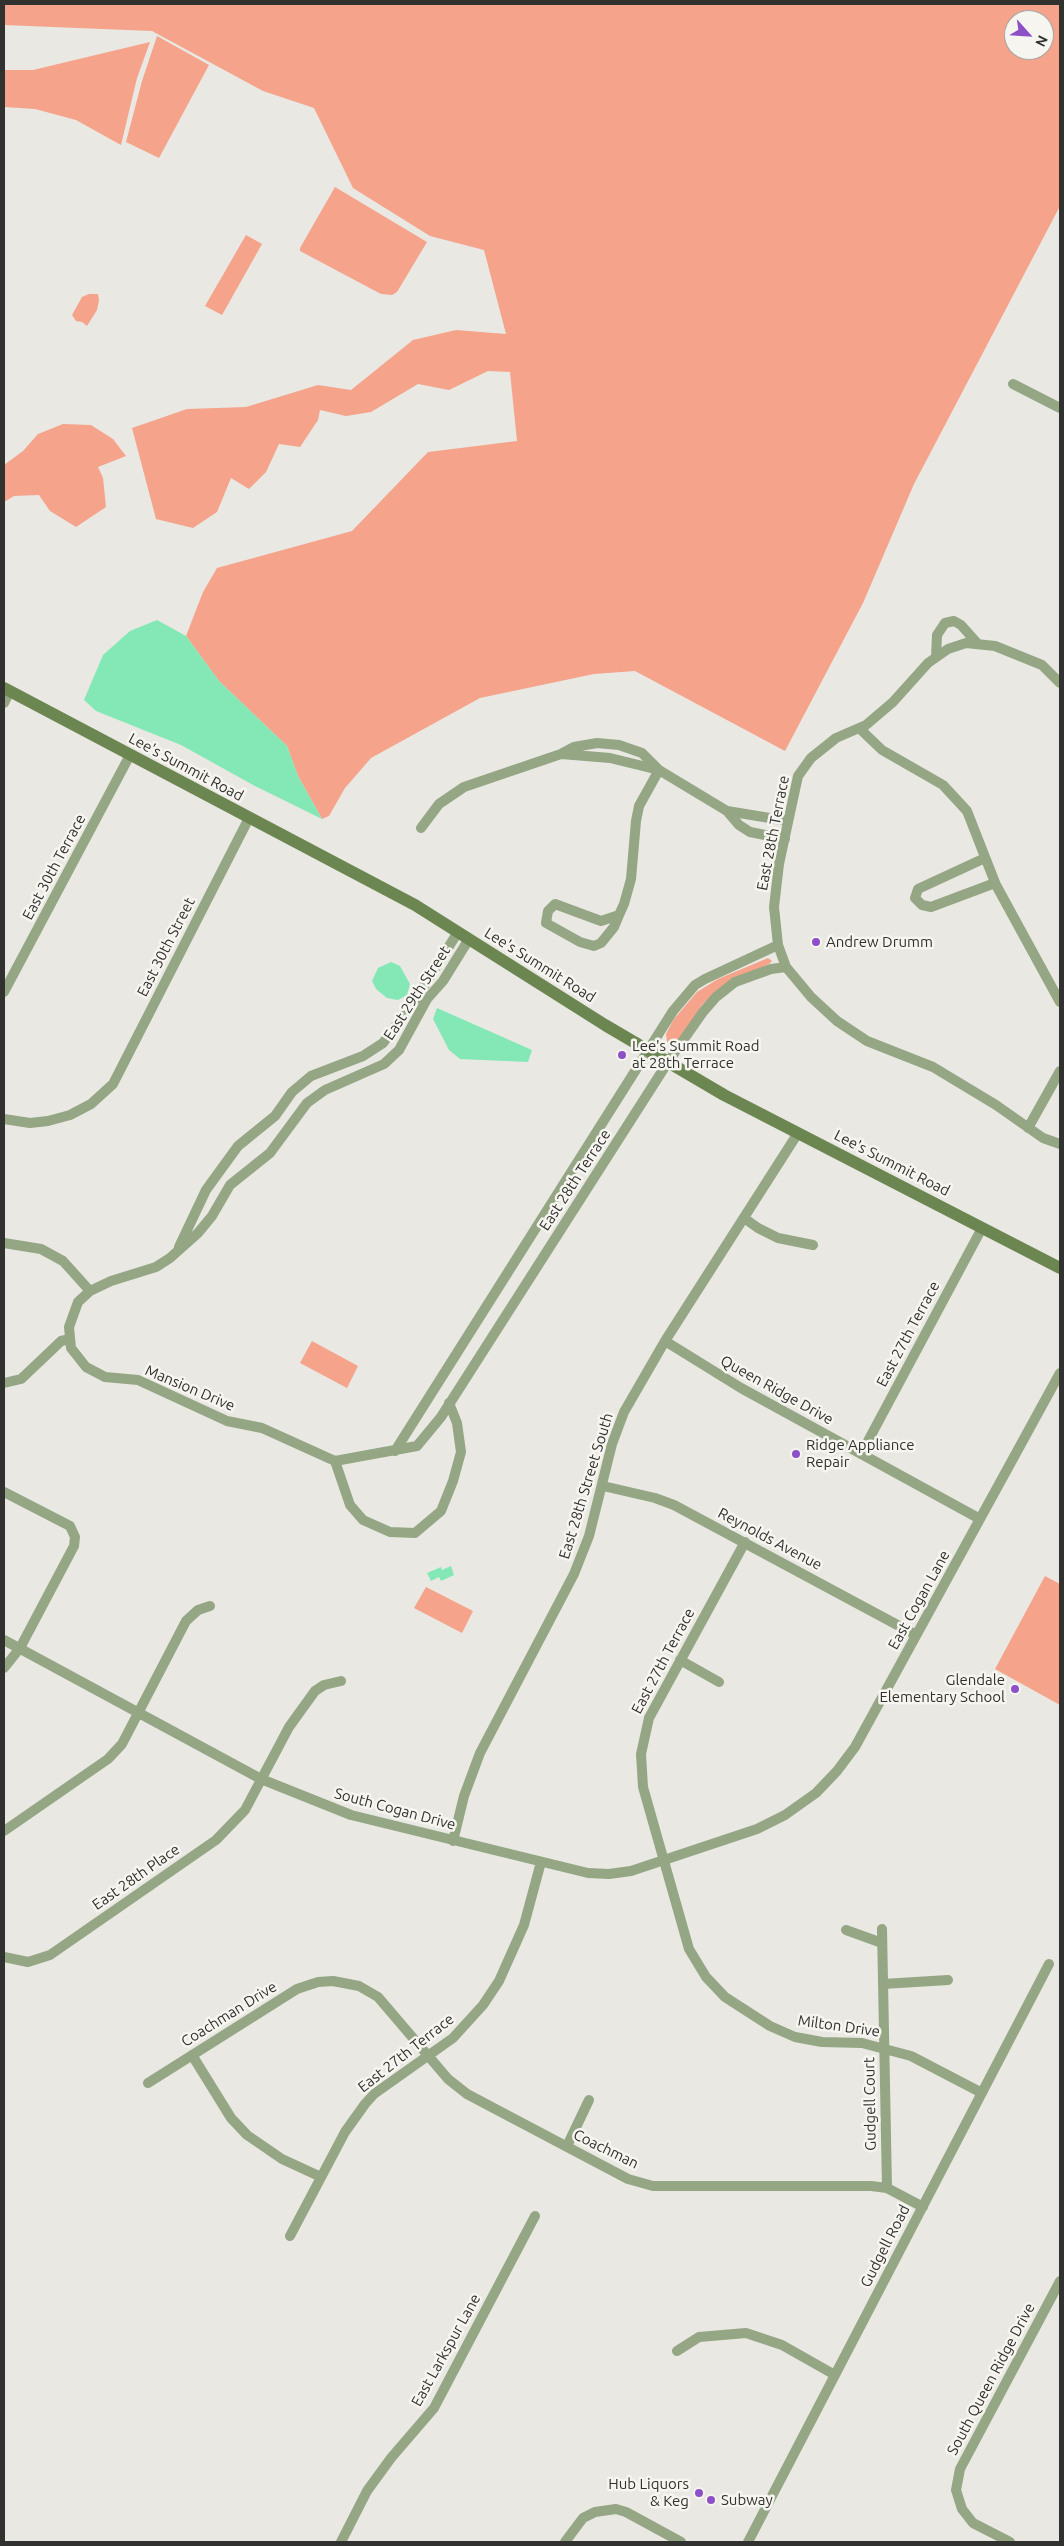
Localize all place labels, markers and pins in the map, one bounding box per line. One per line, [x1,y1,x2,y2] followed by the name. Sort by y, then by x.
[826,933,933,951] place label: Andrew Drumm
[810,936,822,948] marker: Andrew Drumm
[632,1037,759,1072] place label: Lee's Summit Road at 28th Terrace
[616,1049,628,1061] marker: Lee's Summit Road at 28th Terrace
[806,1436,914,1471] place label: Ridge Appliance Repair
[790,1448,802,1460] marker: Ridge Appliance Repair
[879,1671,1005,1706] place label: Glendale Elementary School
[1009,1683,1021,1695] marker: Glendale Elementary School
[608,2475,689,2510] place label: Hub Liquors & Keg
[693,2487,705,2499] marker: Hub Liquors & Keg
[721,2491,773,2509] place label: Subway
[705,2494,717,2506] marker: Subway

